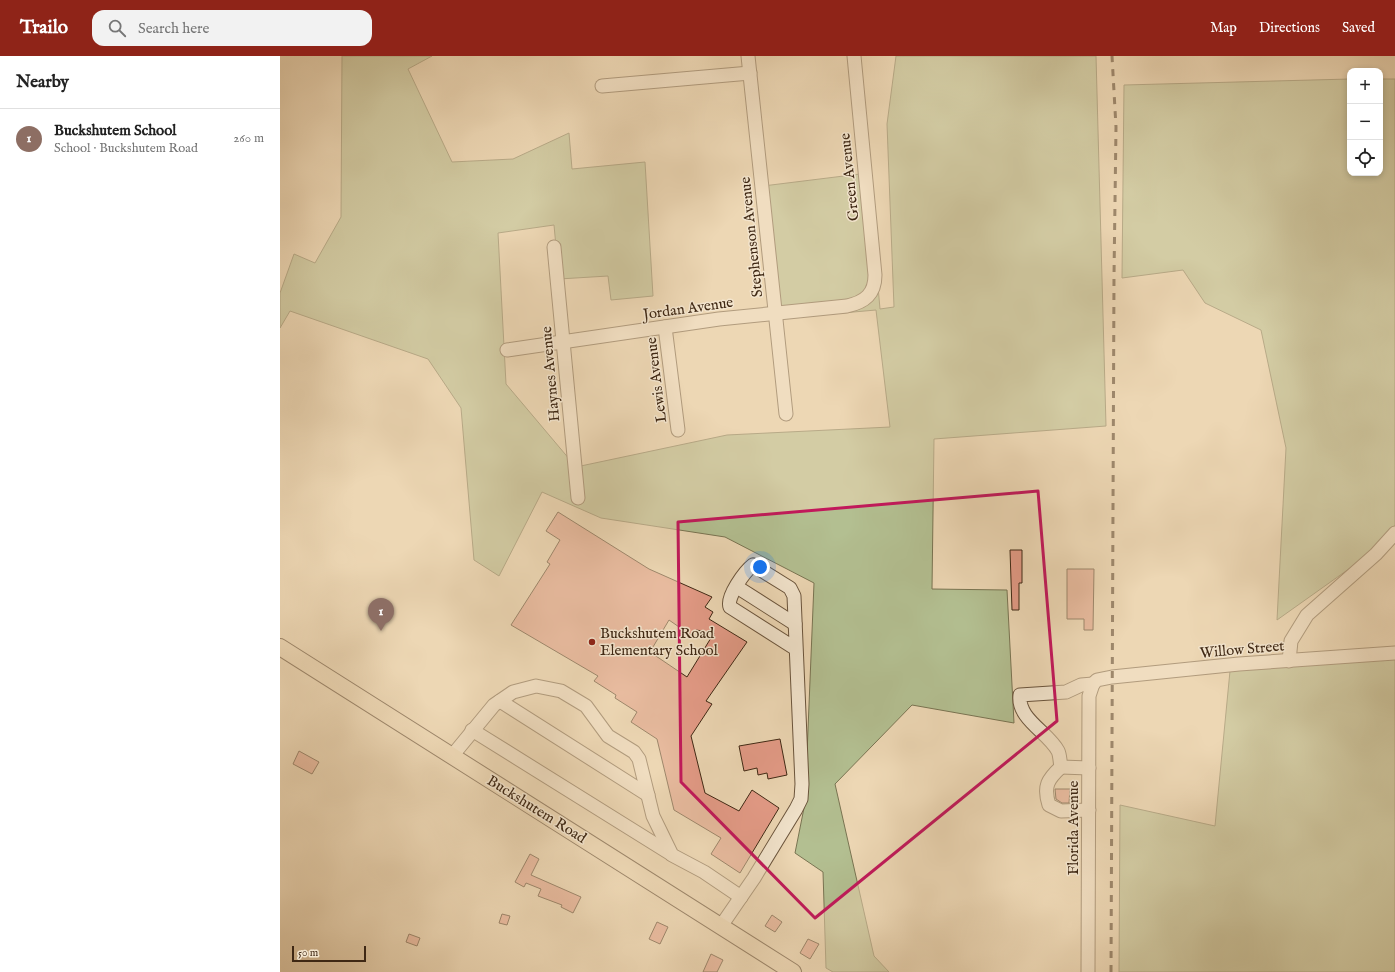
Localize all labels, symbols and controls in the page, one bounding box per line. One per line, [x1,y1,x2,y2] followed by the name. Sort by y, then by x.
[92,10,372,46] search box
[20,16,68,40] text: Trailo
[106,17,128,39] icon: search
[138,19,209,38] text: Search here
[1210,19,1237,37] text: Map
[1259,19,1320,37] text: Directions
[1342,19,1375,37] text: Saved
[1347,68,1383,176] map controls
[1347,68,1383,104] button: +
[16,72,69,93] text: Nearby
[1347,104,1383,140] button: −
[54,121,176,140] text: Buckshutem School
[27,130,31,147] text: 1
[233,130,264,147] text: 260 m
[835,132,864,222] street label: Green Avenue
[54,140,198,157] text: School · Buckshutem Road
[1347,140,1383,176] button: locate
[736,176,767,298] street label: Stephenson Avenue
[640,293,734,325] street label: Jordan Avenue
[537,325,564,423] street label: Haynes Avenue
[642,336,671,424] street label: Lewis Avenue
[750,557,770,577] your location
[368,598,394,631] pin: 1
[600,624,719,660] place label: Buckshutem Road Elementary School
[1199,636,1285,663] street label: Willow Street
[587,637,597,647] marker: Buckshutem Road Elementary School
[483,771,591,848] street label: Buckshutem Road
[1064,781,1083,875] street label: Florida Avenue
[292,944,366,963] scale bar
[298,946,318,960] text: 50 m

